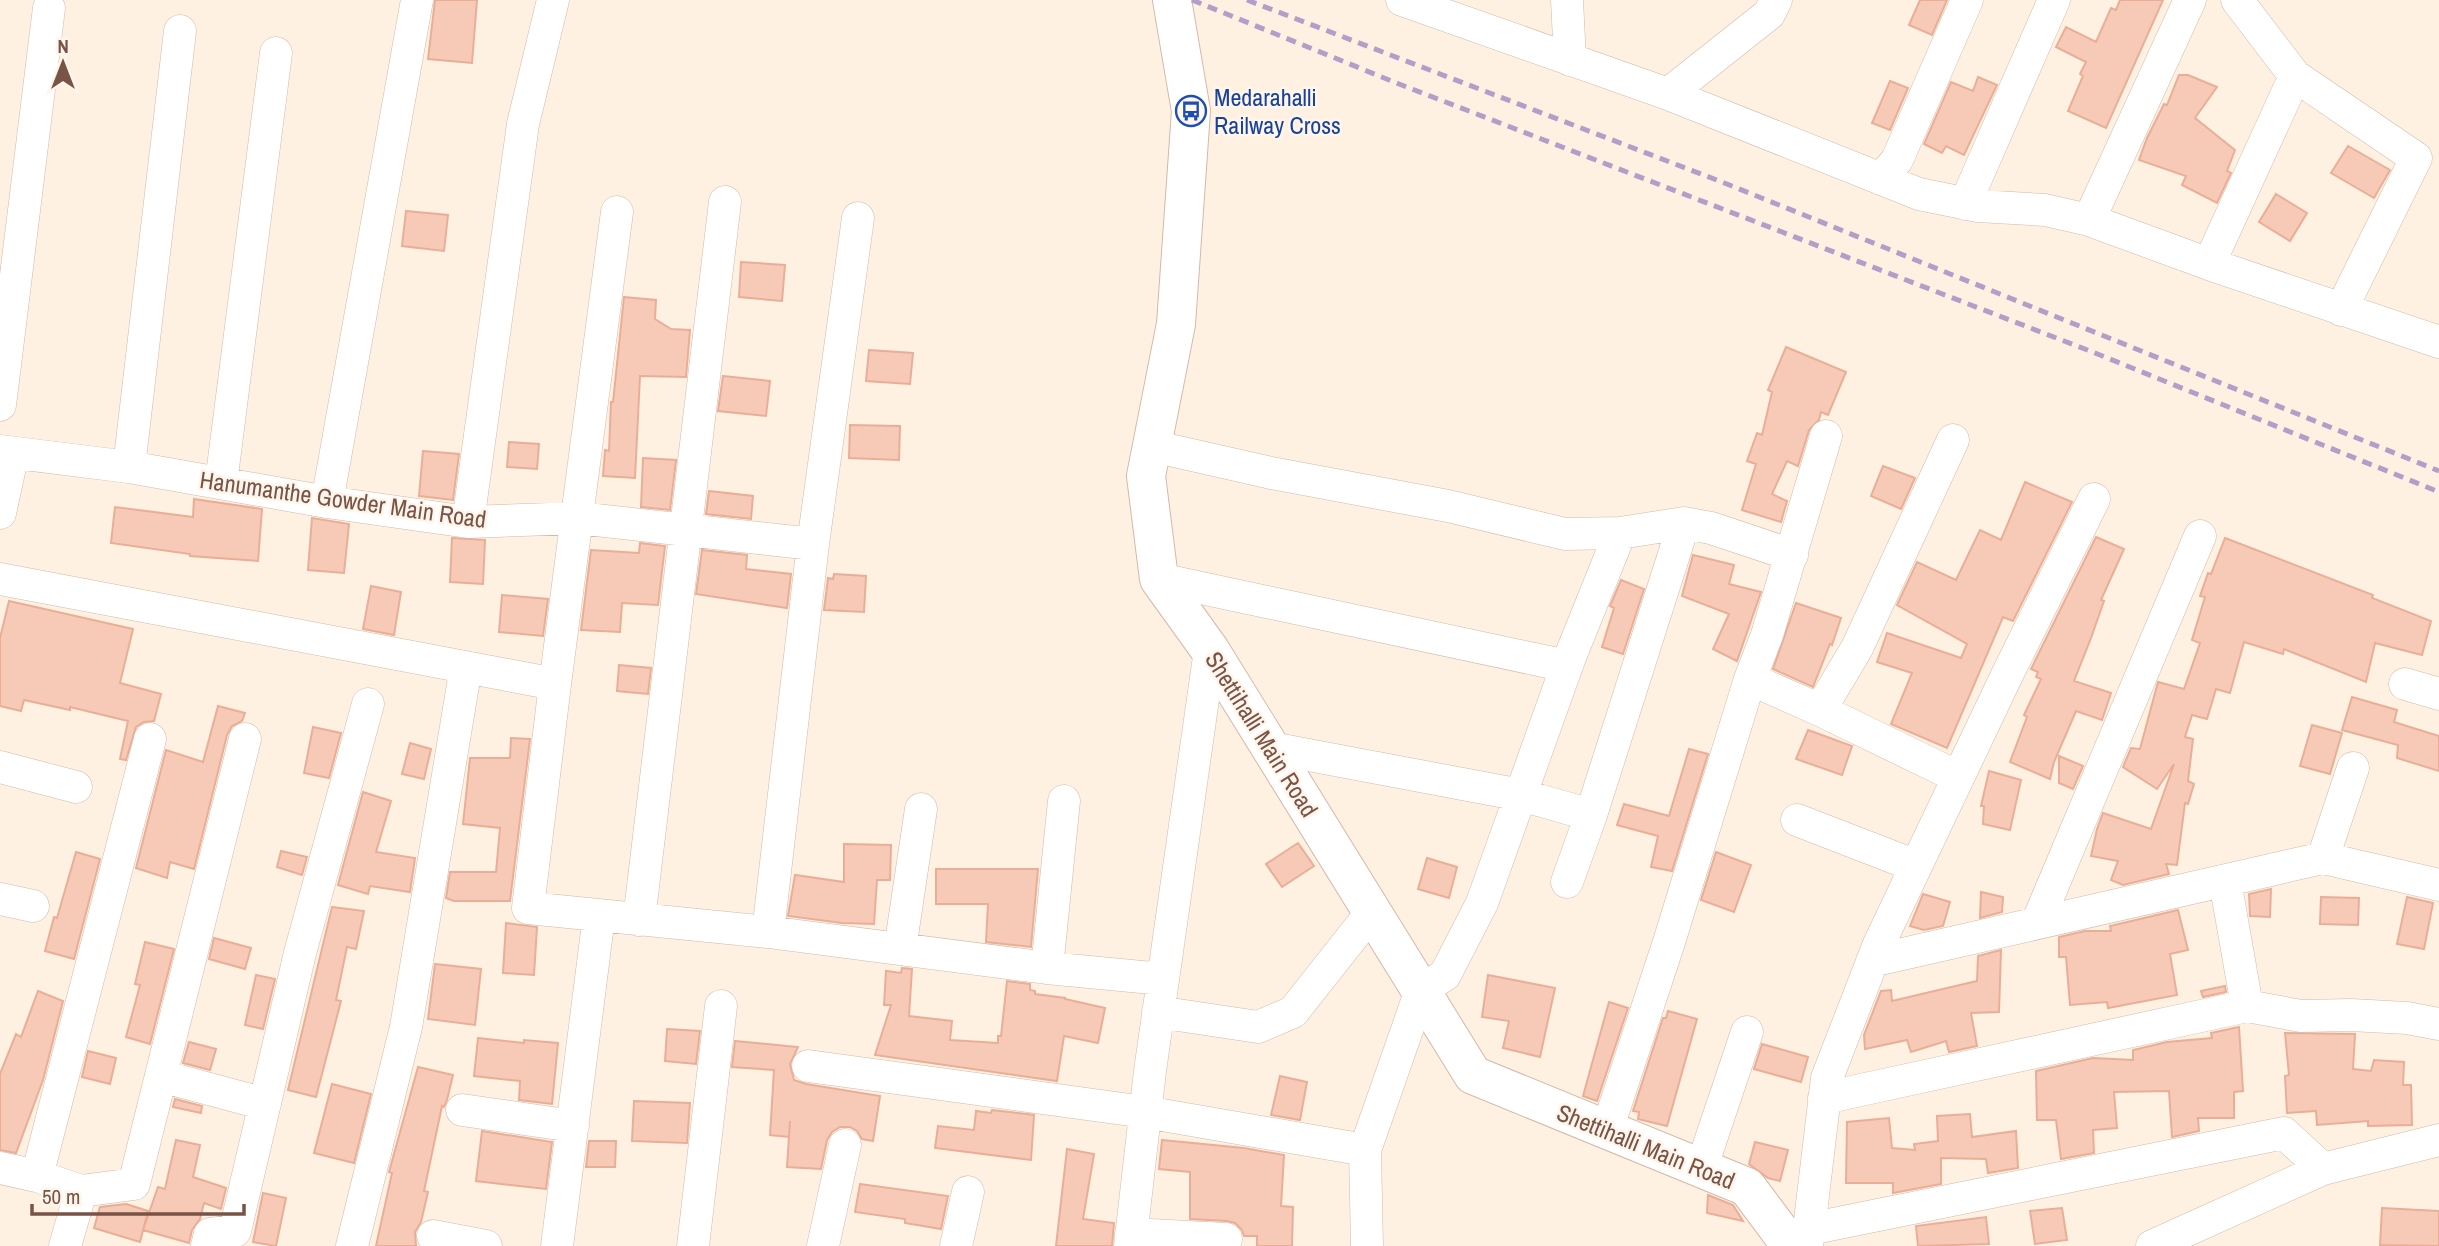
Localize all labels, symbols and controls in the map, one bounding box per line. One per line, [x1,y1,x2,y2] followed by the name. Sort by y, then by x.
[28,28,98,98] north arrow
[57,33,69,59] text: N
[1214,81,1341,141] place label: Medarahalli Railway Cross
[1174,94,1208,128] bus stop icon: Medarahalli Railway Cross
[198,463,488,535] street label: Hanumanthe Gowder Main Road
[1198,645,1326,823] street label: Shettihalli Main Road
[1552,1096,1740,1196] street label: Shettihalli Main Road
[32,1172,243,1216] scale bar
[42,1182,80,1211] text: 50 m

